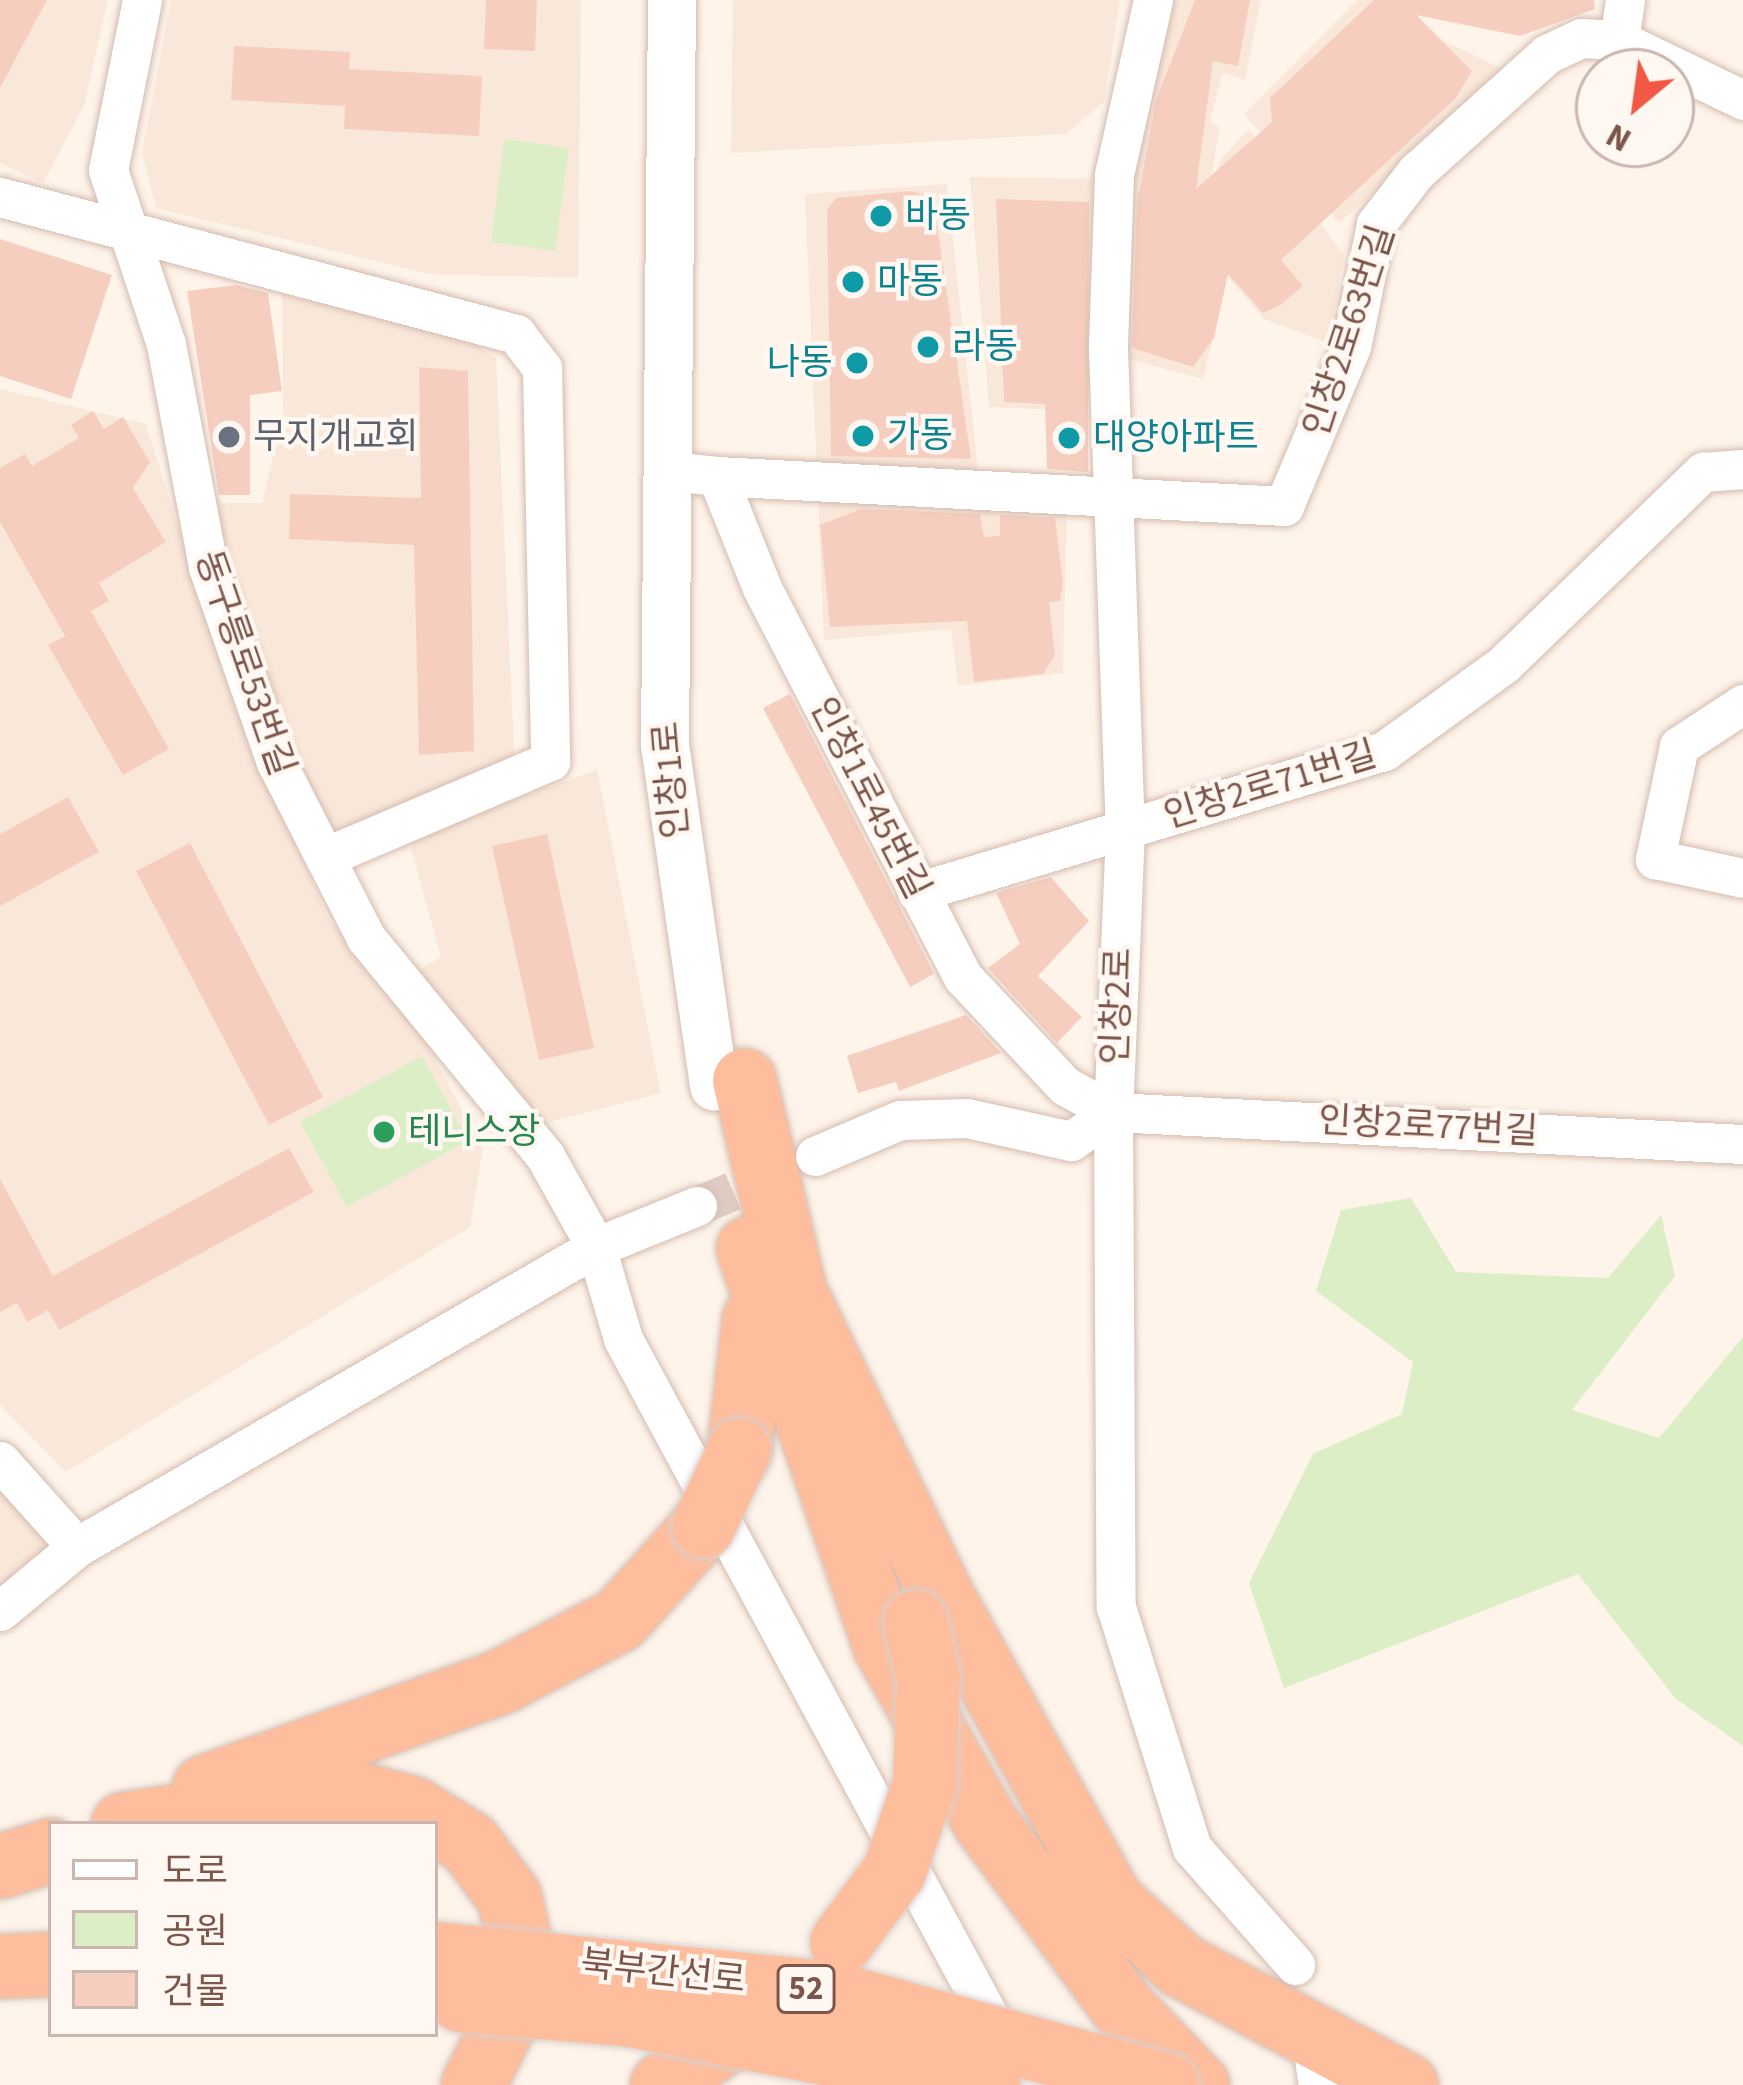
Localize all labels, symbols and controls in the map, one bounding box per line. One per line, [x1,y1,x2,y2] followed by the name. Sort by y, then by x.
[1575,48,1695,168] north arrow
[1598,111,1640,163] text: N
[905,194,971,238] place label: 바동
[868,203,894,229] marker: 바동
[1295,220,1403,442] street label: 인창2로63번길
[877,260,943,304] place label: 마동
[840,269,866,295] marker: 마동
[952,325,1018,369] place label: 라동
[915,334,941,360] marker: 라동
[767,341,833,385] place label: 나동
[844,350,870,376] marker: 나동
[887,414,953,458] place label: 가동
[253,415,419,459] place label: 무지개교회
[1093,416,1259,460] place label: 대양아파트
[850,423,876,449] marker: 가동
[216,424,242,450] marker: 무지개교회
[1056,425,1082,451] marker: 대양아파트
[186,545,304,781] street label: 동구릉로53번길
[801,691,939,905] street label: 인창1로45번길
[644,720,698,840] street label: 인창1로
[1159,732,1381,838] street label: 인창2로71번길
[1093,947,1141,1065] street label: 인창2로
[1317,1099,1539,1153] street label: 인창2로77번길
[408,1110,540,1154] place label: 테니스장
[371,1119,397,1145] marker: 테니스장
[48,1821,438,2037] legend
[162,1846,228,1897] text: 도로
[162,1906,228,1957] text: 공원
[578,1942,748,2002] street label: 북부간선로
[776,1962,836,2016] road number: 52
[162,1966,228,2017] text: 건물

